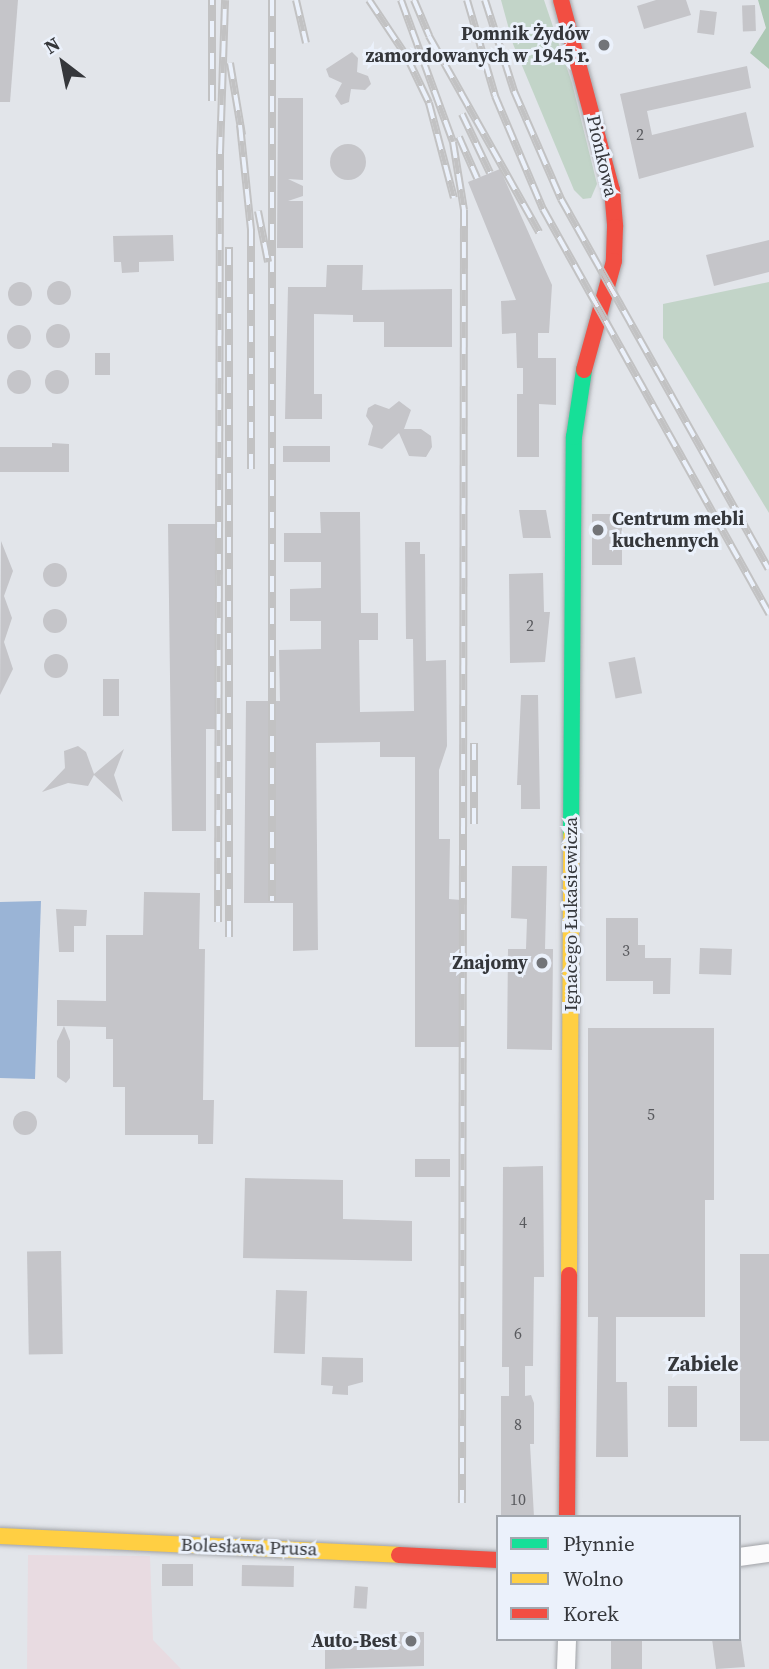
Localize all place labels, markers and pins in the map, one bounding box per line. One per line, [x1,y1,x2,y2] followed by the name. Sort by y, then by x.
[365,23,590,67] place label: Pomnik Żydów zamordowanych w 1945 r.
[596,37,612,53] marker: Pomnik Żydów zamordowanych w 1945 r.
[612,508,744,552] place label: Centrum mebli kuchennych
[590,522,606,538] marker: Centrum mebli kuchennych
[452,952,528,974] place label: Znajomy
[534,955,550,971] marker: Znajomy
[311,1630,397,1652] place label: Auto-Best
[403,1633,419,1649] marker: Auto-Best

